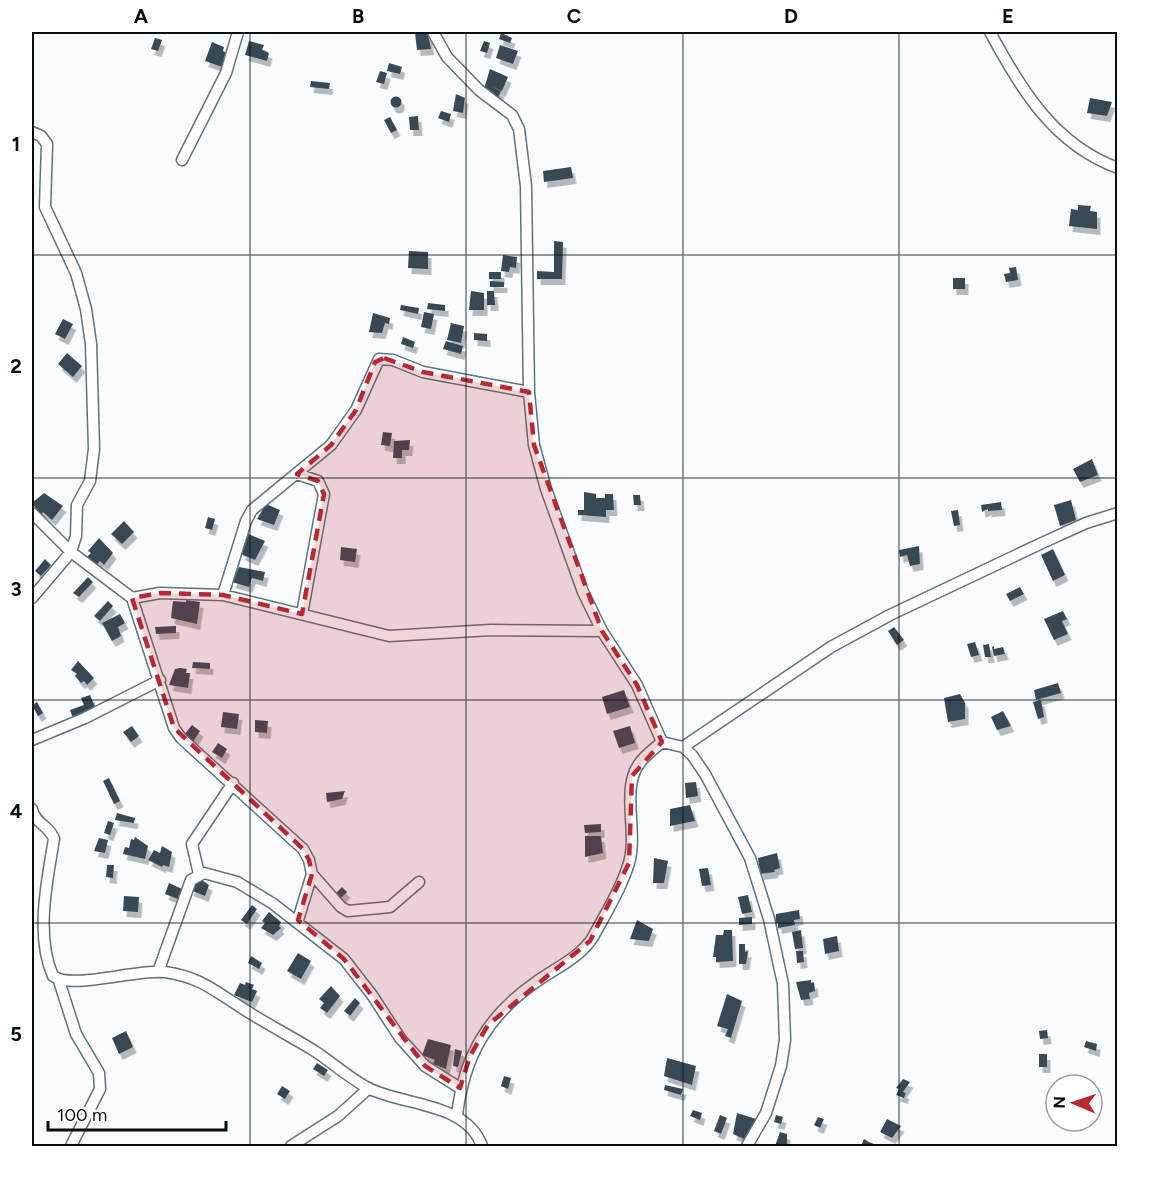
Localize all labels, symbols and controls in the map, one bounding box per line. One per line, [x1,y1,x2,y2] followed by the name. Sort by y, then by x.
[134,4,149,28] text: A
[352,4,364,28] text: B
[567,4,581,28] text: C
[784,4,798,28] text: D
[1002,4,1014,28] text: E
[12,132,20,156] text: 1
[10,354,22,378] text: 2
[10,577,22,601] text: 3
[10,799,23,823] text: 4
[10,1022,22,1046] text: 5
[1044,1073,1104,1133] north arrow
[48,1094,226,1132] scale bar
[1050,1096,1069,1109] text: N
[57,1104,107,1126] text: 100 m

